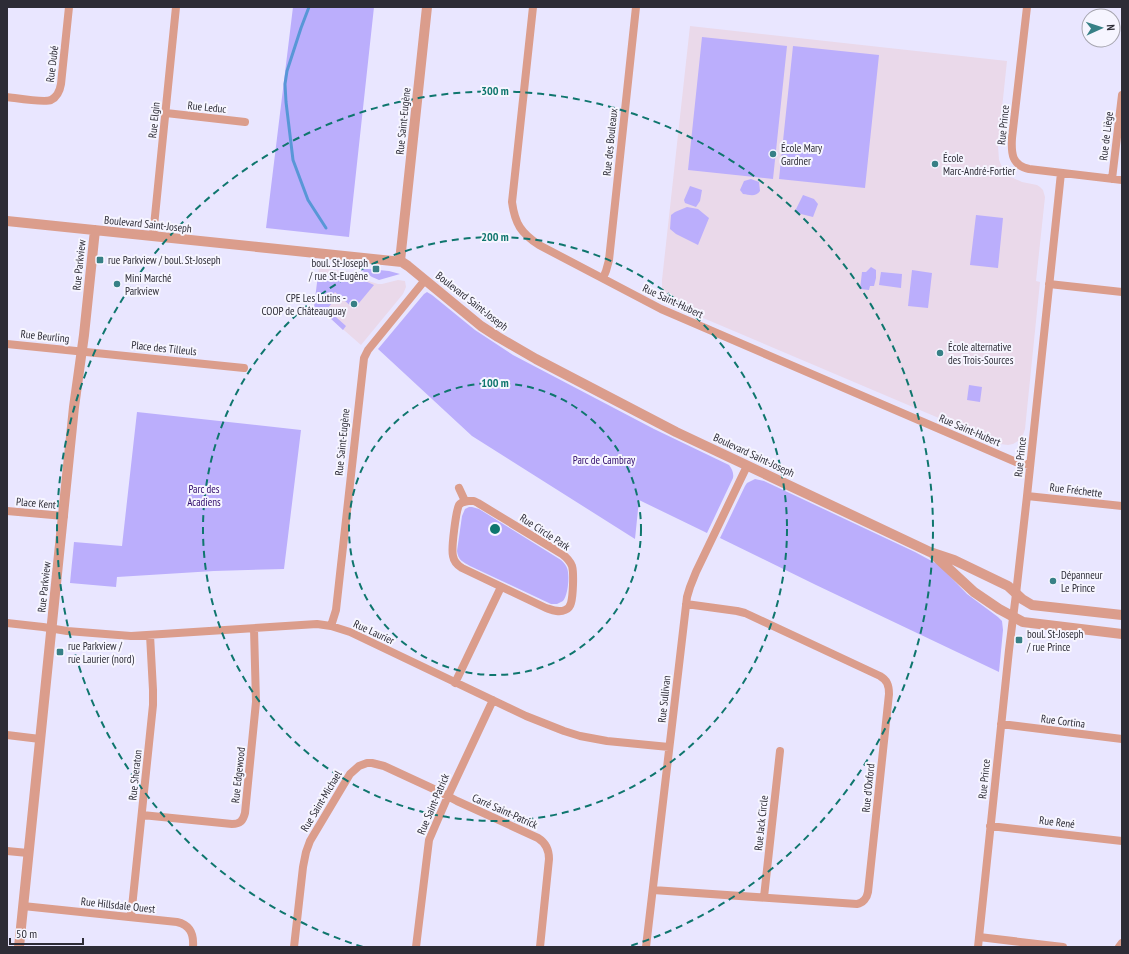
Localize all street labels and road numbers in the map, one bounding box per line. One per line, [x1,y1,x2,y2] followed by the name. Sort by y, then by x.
[43,44,61,83] street label: Rue Dubé
[393,86,414,155] street label: Rue Saint-Eugène
[187,98,227,116] street label: Rue Leduc
[145,101,163,139] street label: Rue Elgin
[994,104,1012,146] street label: Rue Prince
[599,107,621,176] street label: Rue des Bouleaux
[1096,110,1116,161] street label: Rue de Liège
[104,212,193,236] street label: Boulevard Saint-Joseph
[69,238,89,291] street label: Rue Parkview
[433,268,511,334] street label: Boulevard Saint-Joseph
[640,281,706,321] street label: Rue Saint-Hubert
[20,326,70,346] street label: Rue Beurling
[131,338,198,358] street label: Place des Tilleuls
[332,407,353,476] street label: Rue Saint-Eugène
[937,411,1003,449] street label: Rue Saint-Hubert
[711,430,797,480] street label: Boulevard Saint-Joseph
[1011,436,1029,478] street label: Rue Prince
[1049,480,1103,500] street label: Rue Fréchette
[16,494,56,512] street label: Place Kent
[517,511,573,554] street label: Rue Circle Park
[34,560,54,613] street label: Rue Parkview
[351,616,397,648] street label: Rue Laurier
[655,675,673,723] street label: Rue Sullivan
[1040,711,1086,731] street label: Rue Cortina
[228,746,248,804] street label: Rue Edgewood
[125,749,145,801] street label: Rue Sheraton
[975,758,993,800] street label: Rue Prince
[858,763,878,813] street label: Rue d'Oxford
[297,768,345,834] street label: Rue Saint-Michael
[414,771,452,837] street label: Rue Saint-Patrick
[470,790,541,832] street label: Carré Saint-Patrick
[751,794,771,851] street label: Rue Jack Circle
[1038,813,1076,831] street label: Rue René
[80,894,156,916] street label: Rue Hillsdale Ouest

